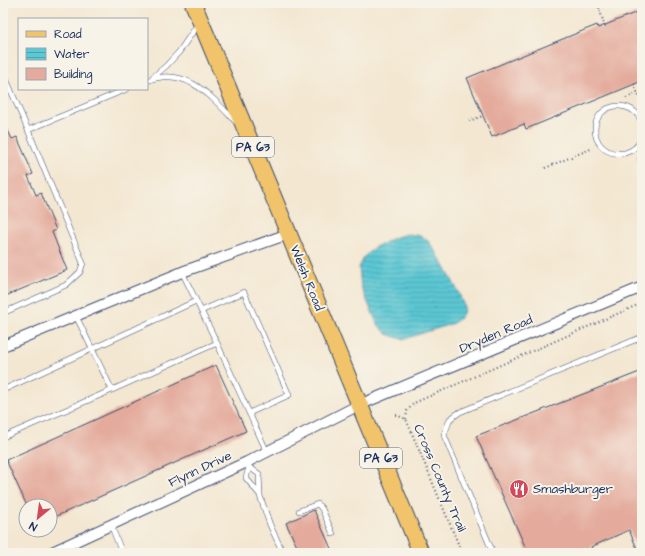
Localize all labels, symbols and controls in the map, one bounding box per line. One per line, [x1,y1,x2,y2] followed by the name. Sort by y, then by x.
[18,18,148,90] legend
[54,26,82,43] text: Road
[54,46,90,63] text: Water
[54,66,92,84] text: Building
[232,137,274,157] road number: PA 63
[286,242,328,314] street label: Welsh Road
[457,310,536,358] street label: Dryden Road
[408,422,471,535] street label: Cross County Trail
[166,447,235,492] street label: Flynn Drive
[360,448,402,468] road number: PA 63
[508,478,530,500] restaurant icon: Smashburger
[533,480,613,499] place label: Smashburger
[18,498,58,538] north arrow
[27,518,40,535] text: N

